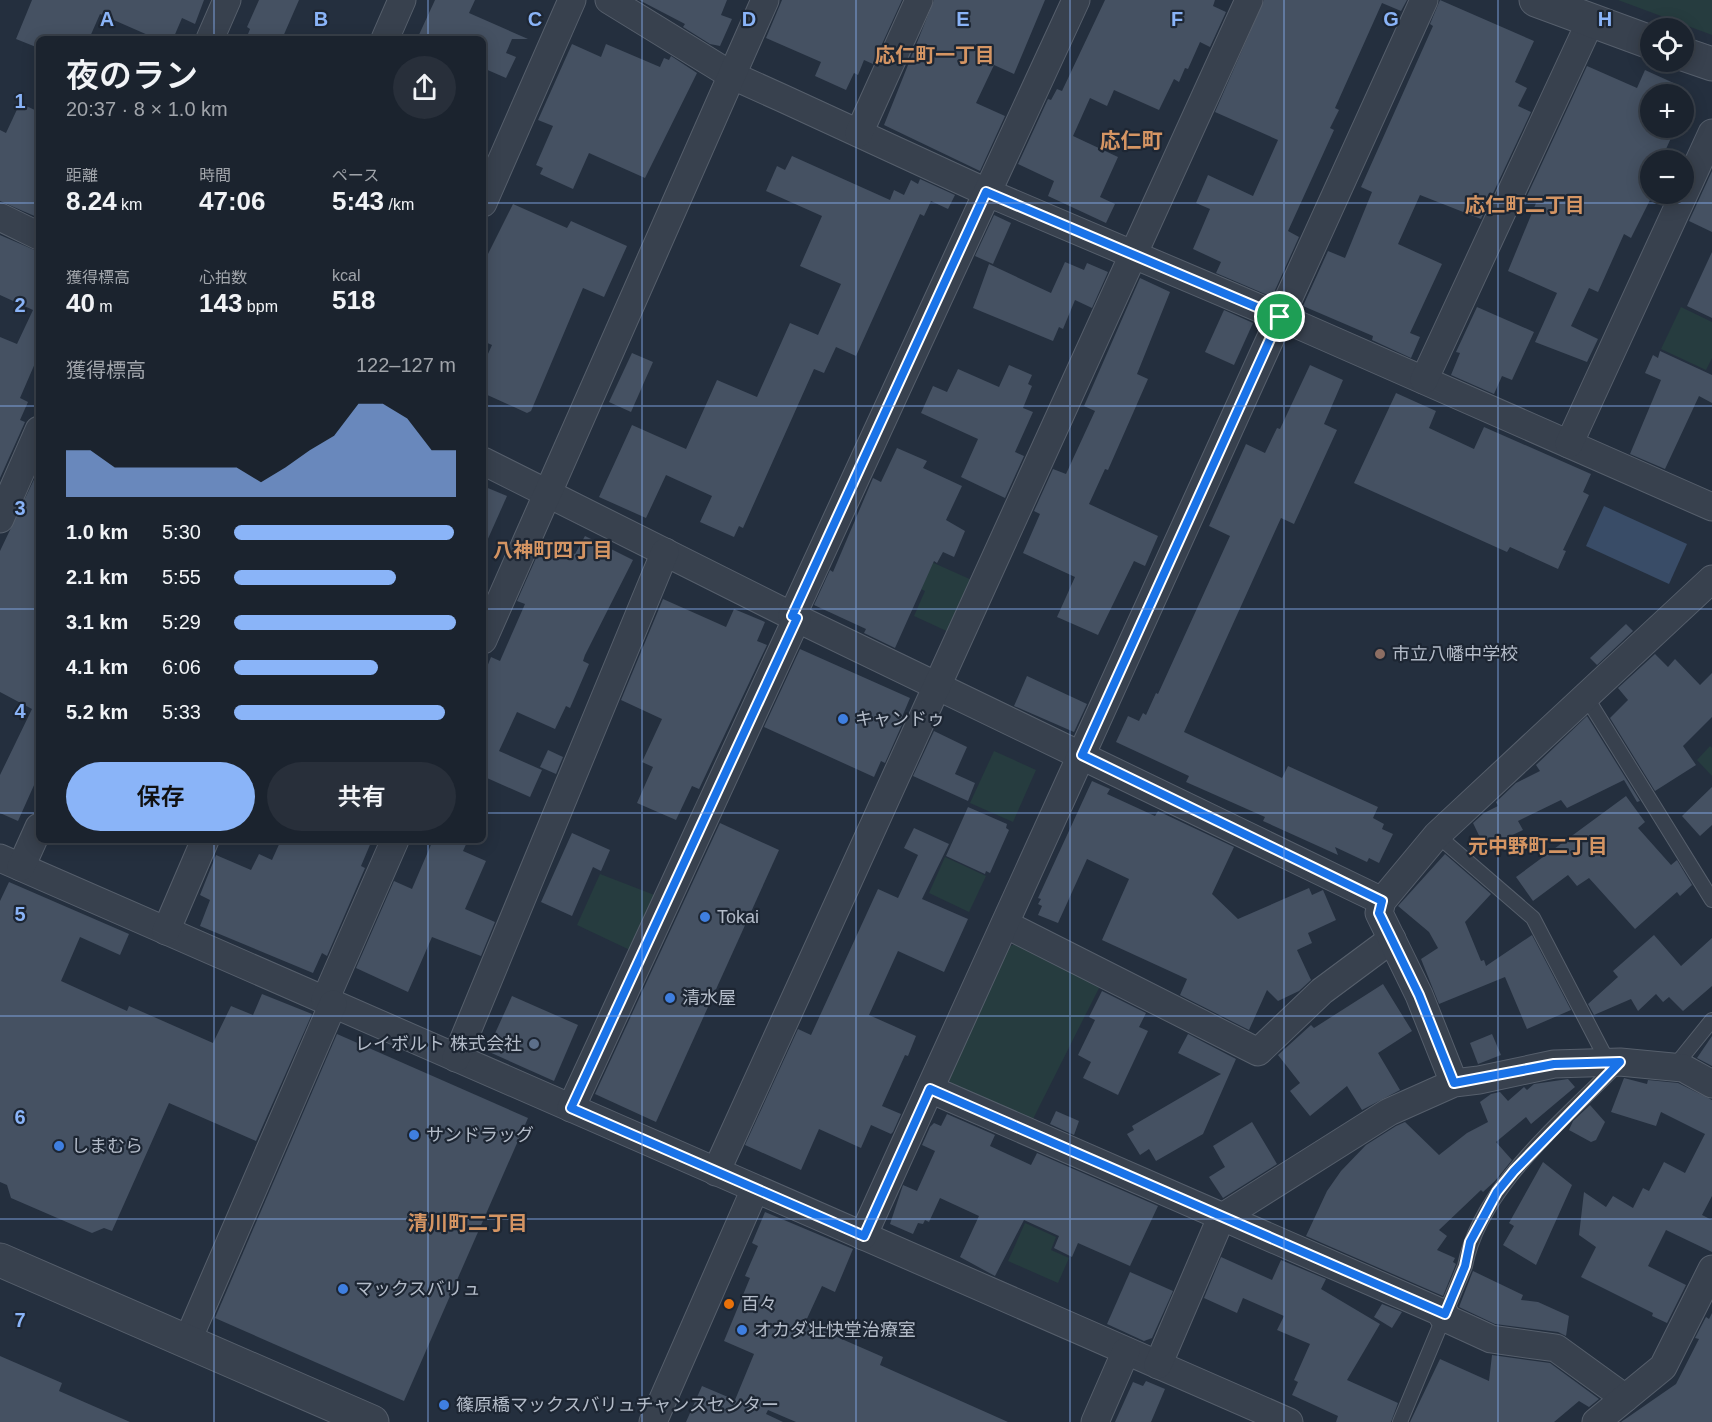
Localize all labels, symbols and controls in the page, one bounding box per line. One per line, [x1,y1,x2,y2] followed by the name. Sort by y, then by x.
[100,8,114,30] text: A
[314,8,328,30] text: B
[528,8,542,30] text: C
[742,8,756,30] text: D
[956,8,970,30] text: E
[1171,8,1183,30] text: F
[1383,8,1399,30] text: G
[1598,8,1612,30] text: H
[1640,18,1694,204] map controls
[1640,18,1694,72] button: locate
[875,44,995,66] district label: 応仁町一丁目
[393,56,456,119] button: share
[66,57,198,94] text: 夜のラン
[1640,84,1694,138] button: +
[14,90,26,112] text: 1
[66,98,228,120] text: 20:37 · 8 × 1.0 km
[1100,129,1163,152] district label: 応仁町
[1640,150,1694,204] button: −
[66,167,98,184] text: 距離
[199,167,231,184] text: 時間
[332,167,379,184] text: ペース
[66,186,117,216] text: 8.24
[199,186,266,216] text: 47:06
[332,186,384,216] text: 5:43
[1465,194,1585,216] district label: 応仁町二丁目
[117,196,142,213] text: km
[384,196,414,213] text: /km
[332,267,360,284] text: kcal
[66,269,130,286] text: 獲得標高
[199,269,247,286] text: 心拍数
[332,285,375,315] text: 518
[66,288,95,318] text: 40
[199,288,242,318] text: 143
[1254,291,1305,342] pin
[14,294,26,316] text: 2
[95,298,113,315] text: m
[242,298,278,315] text: bpm
[1263,300,1296,333] icon: arrive
[356,354,456,376] text: 122–127 m
[66,359,146,381] text: 獲得標高
[14,497,26,519] text: 3
[66,521,128,543] text: 1.0 km
[162,521,201,543] text: 5:30
[493,539,613,561] district label: 八神町四丁目
[66,566,128,588] text: 2.1 km
[162,566,201,588] text: 5:55
[66,611,128,633] text: 3.1 km
[162,611,201,633] text: 5:29
[1392,644,1518,664] place label: 市立八幡中学校
[1373,647,1387,661] marker: 市立八幡中学校
[66,656,128,678] text: 4.1 km
[162,656,201,678] text: 6:06
[14,700,26,722] text: 4
[66,701,128,723] text: 5.2 km
[162,701,201,723] text: 5:33
[855,709,945,729] place label: キャンドゥ
[836,712,850,726] marker: キャンドゥ
[66,762,255,831] button: 保存
[267,762,456,831] button: 共有
[1468,835,1608,857] district label: 元中野町二丁目
[14,903,26,925] text: 5
[717,907,759,927] place label: Tokai
[698,910,712,924] marker: Tokai
[682,988,736,1008] place label: 清水屋
[663,991,677,1005] marker: 清水屋
[355,1034,522,1054] place label: レイボルト 株式会社
[527,1037,541,1051] marker: レイボルト 株式会社
[14,1106,26,1128] text: 6
[426,1125,534,1145] place label: サンドラッグ
[407,1128,421,1142] marker: サンドラッグ
[71,1136,143,1156] place label: しまむら
[52,1139,66,1153] marker: しまむら
[408,1212,528,1234] district label: 清川町二丁目
[355,1279,480,1299] place label: マックスバリュ
[336,1282,350,1296] marker: マックスバリュ
[741,1294,777,1314] place label: 百々
[722,1297,736,1311] marker: 百々
[14,1309,26,1331] text: 7
[754,1320,916,1340] place label: オカダ壮快堂治療室
[735,1323,749,1337] marker: オカダ壮快堂治療室
[456,1395,779,1415] place label: 篠原橋マックスバリュチャンスセンター
[437,1398,451,1412] marker: 篠原橋マックスバリュチャンスセンター

